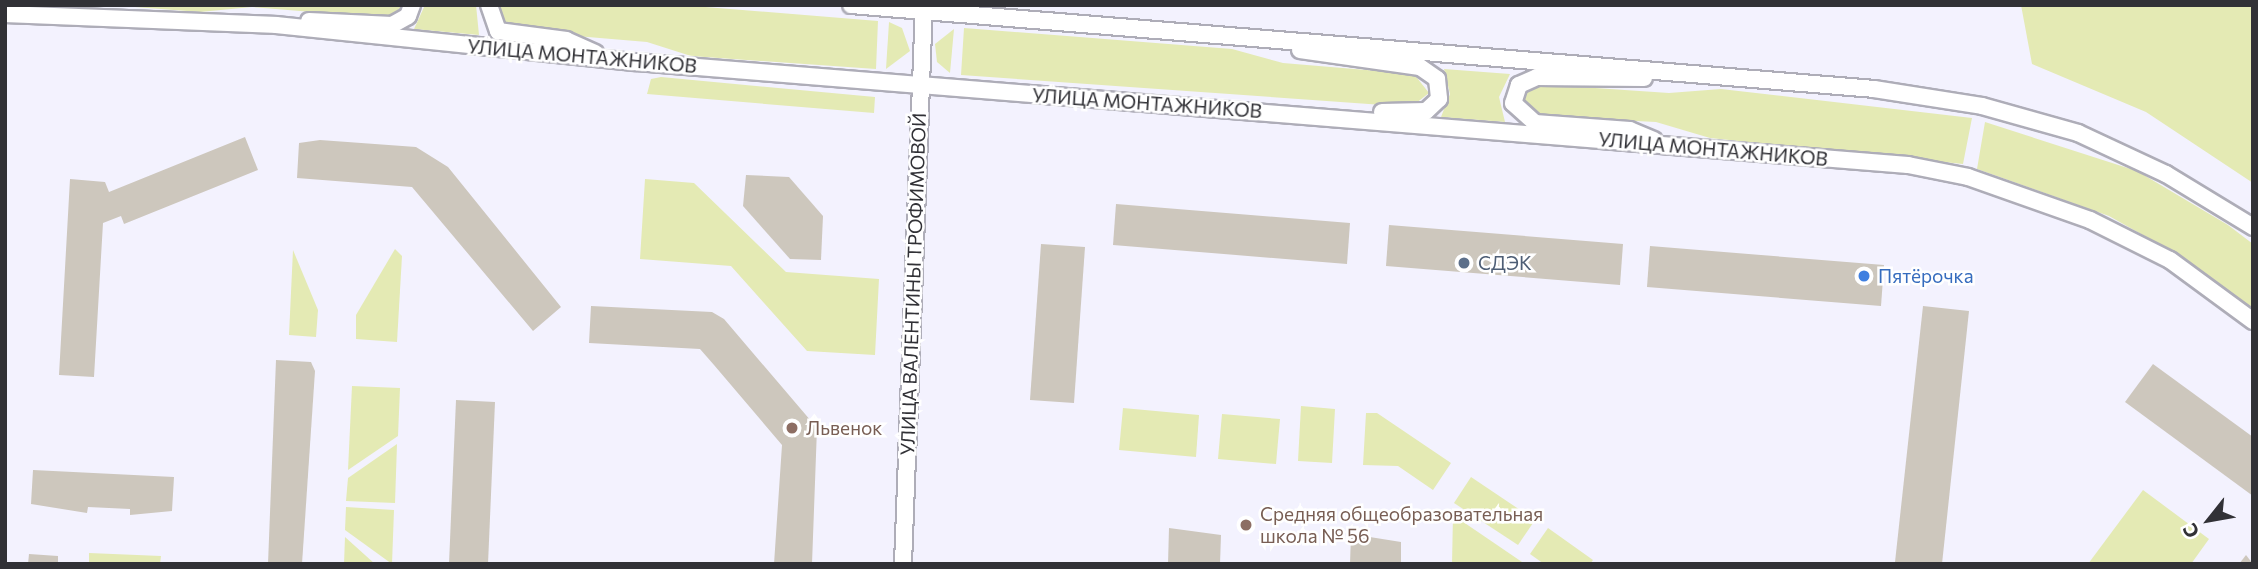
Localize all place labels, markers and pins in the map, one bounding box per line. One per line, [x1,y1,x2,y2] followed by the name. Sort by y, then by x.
[1478,252,1532,274] place label: СДЭК
[1456,255,1472,271] marker: СДЭК
[1878,265,1974,287] place label: Пятёрочка
[1856,268,1872,284] marker: Пятёрочка
[806,417,882,439] place label: Львенок
[784,420,800,436] marker: Львенок
[1260,503,1543,547] place label: Средняя общеобразовательная школа № 56
[1238,517,1254,533] marker: Средняя общеобразовательная школа № 56

